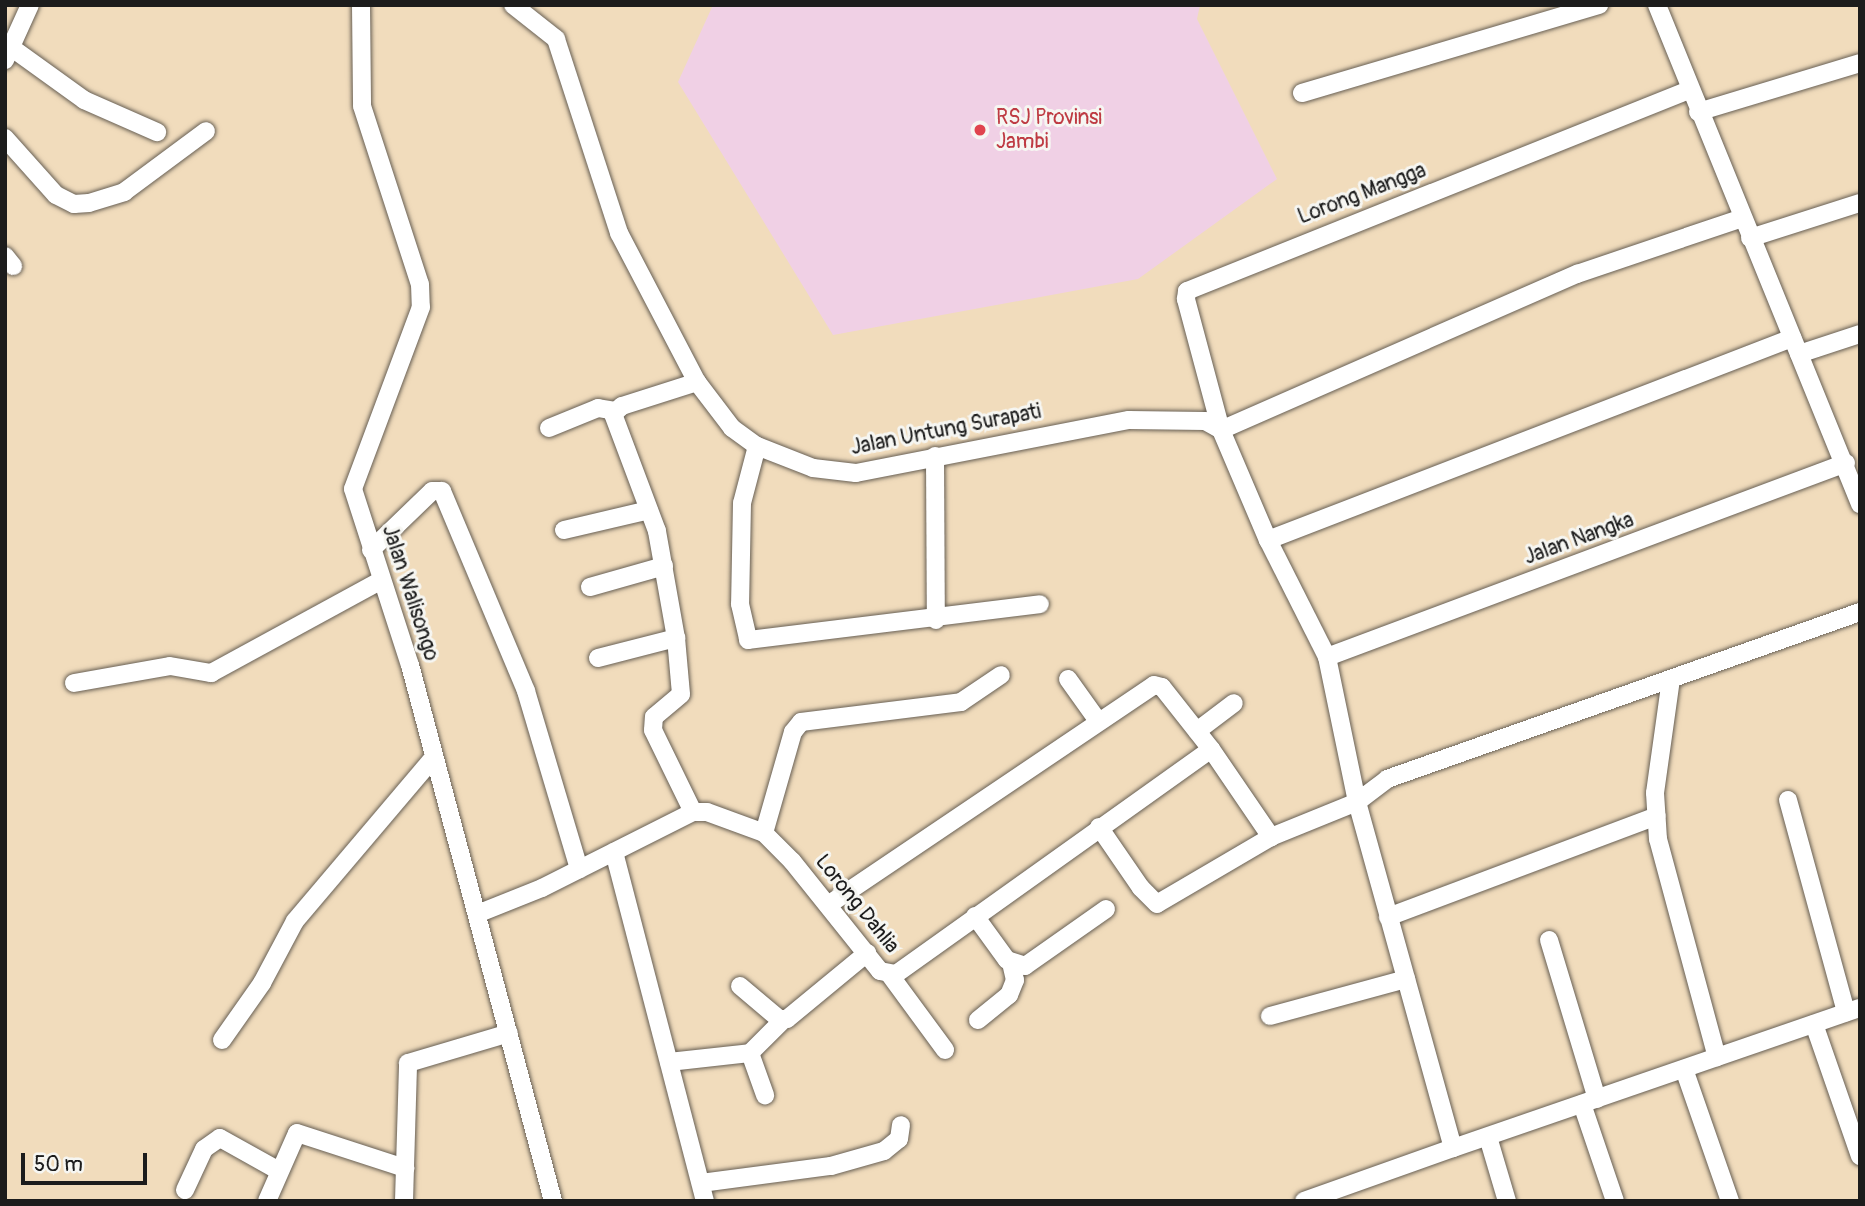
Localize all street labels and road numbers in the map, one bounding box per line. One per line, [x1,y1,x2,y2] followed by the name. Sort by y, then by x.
[1294,158,1430,230] street label: Lorong Mangga
[849,399,1043,461] street label: Jalan Untung Surapati
[1521,508,1637,570] street label: Jalan Nangka
[376,522,444,664] street label: Jalan Walisongo
[810,850,904,958] street label: Lorong Dahlia

